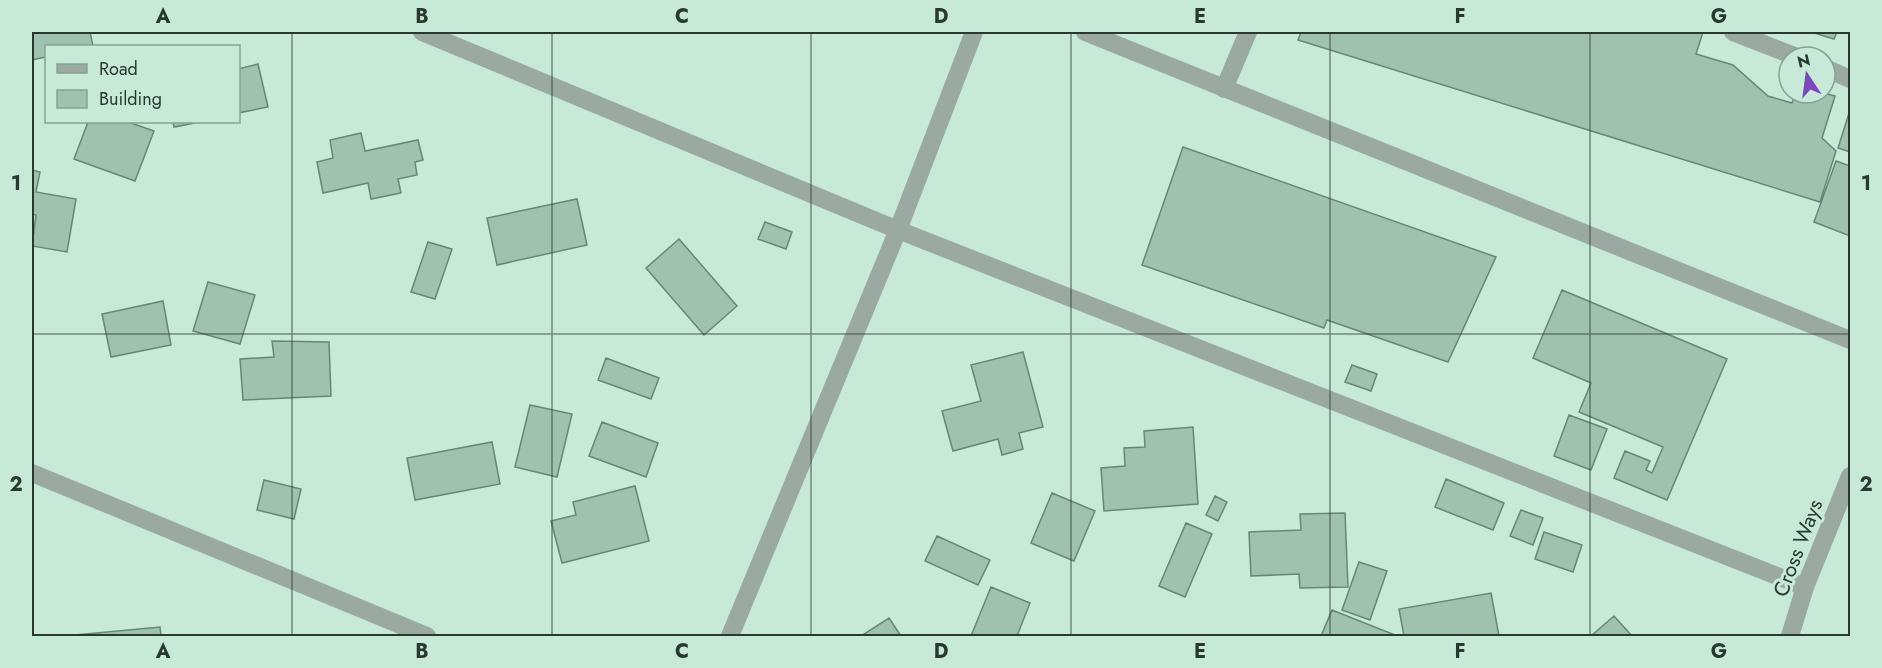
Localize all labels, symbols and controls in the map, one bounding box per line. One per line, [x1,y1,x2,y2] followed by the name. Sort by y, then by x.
[155,2,171,31] text: A
[415,2,429,31] text: B
[675,2,689,31] text: C
[934,2,948,31] text: D
[1194,2,1206,31] text: E
[1454,2,1466,31] text: F
[1711,2,1727,31] text: G
[45,45,240,123] legend
[1777,45,1837,105] north arrow
[1795,48,1813,74] text: N
[99,56,138,82] text: Road
[99,86,162,112] text: Building
[11,169,21,198] text: 1
[1861,169,1871,198] text: 1
[9,470,23,499] text: 2
[1859,470,1873,499] text: 2
[1766,495,1830,601] street label: Cross Ways
[155,637,171,666] text: A
[415,637,429,666] text: B
[675,637,689,666] text: C
[934,637,948,666] text: D
[1194,637,1206,666] text: E
[1454,637,1466,666] text: F
[1711,637,1727,666] text: G

